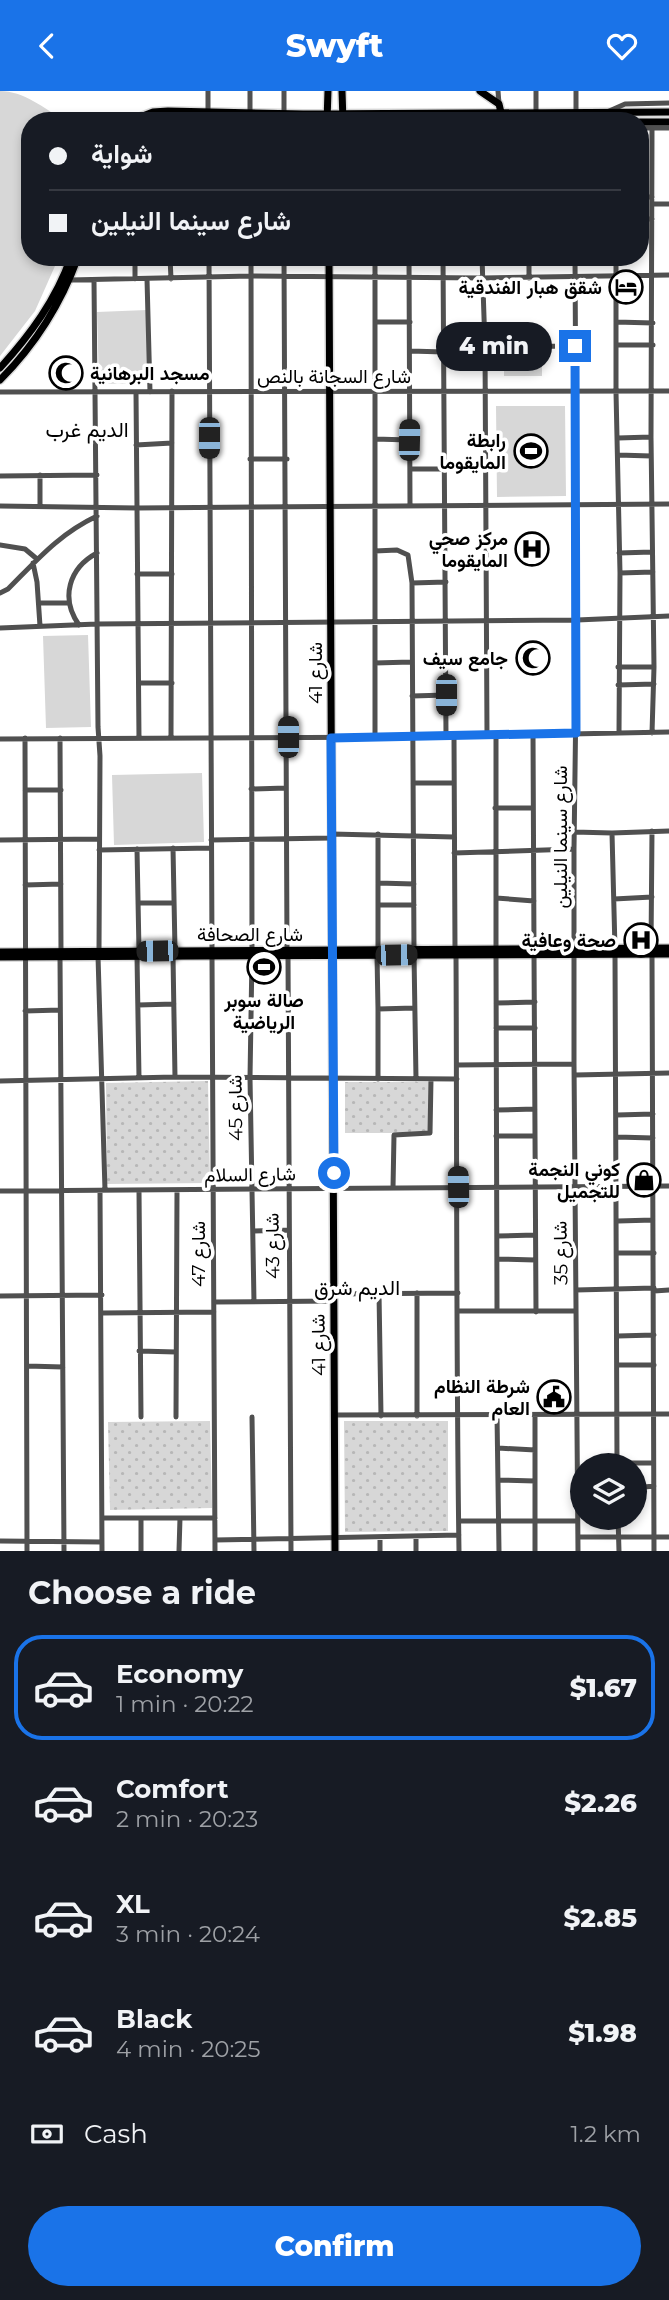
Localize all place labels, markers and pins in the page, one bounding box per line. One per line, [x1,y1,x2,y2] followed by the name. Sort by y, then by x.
[607,268,645,306] hotel icon: شقق هبار الفندقية
[459,276,602,300] place label: شقق هبار الفندقية
[47,354,85,392] mosque icon: مسجد البرهانية
[90,362,209,386] place label: مسجد البرهانية
[440,429,506,475] place label: رابطة المايقوما
[512,432,550,470] sports icon: رابطة المايقوما
[429,527,508,573] place label: مركز صحي المايقوما
[513,530,551,568] hospital icon: مركز صحي المايقوما
[514,639,552,677] mosque icon: جامع سيف
[423,647,508,672] place label: جامع سيف
[622,921,660,959] hospital icon: صحة وعافية
[521,929,616,953] place label: صحة وعافية
[245,948,283,986] sports icon: صالة سوبر الرياضية
[223,989,304,1035] place label: صالة سوبر الرياضية
[528,1158,620,1203] place label: كوني النجمة للتجميل
[625,1161,663,1199] shop icon: كوني النجمة للتجميل
[434,1375,530,1421] place label: شرطة النظام العام
[535,1378,573,1416] public building icon: شرطة النظام العام

